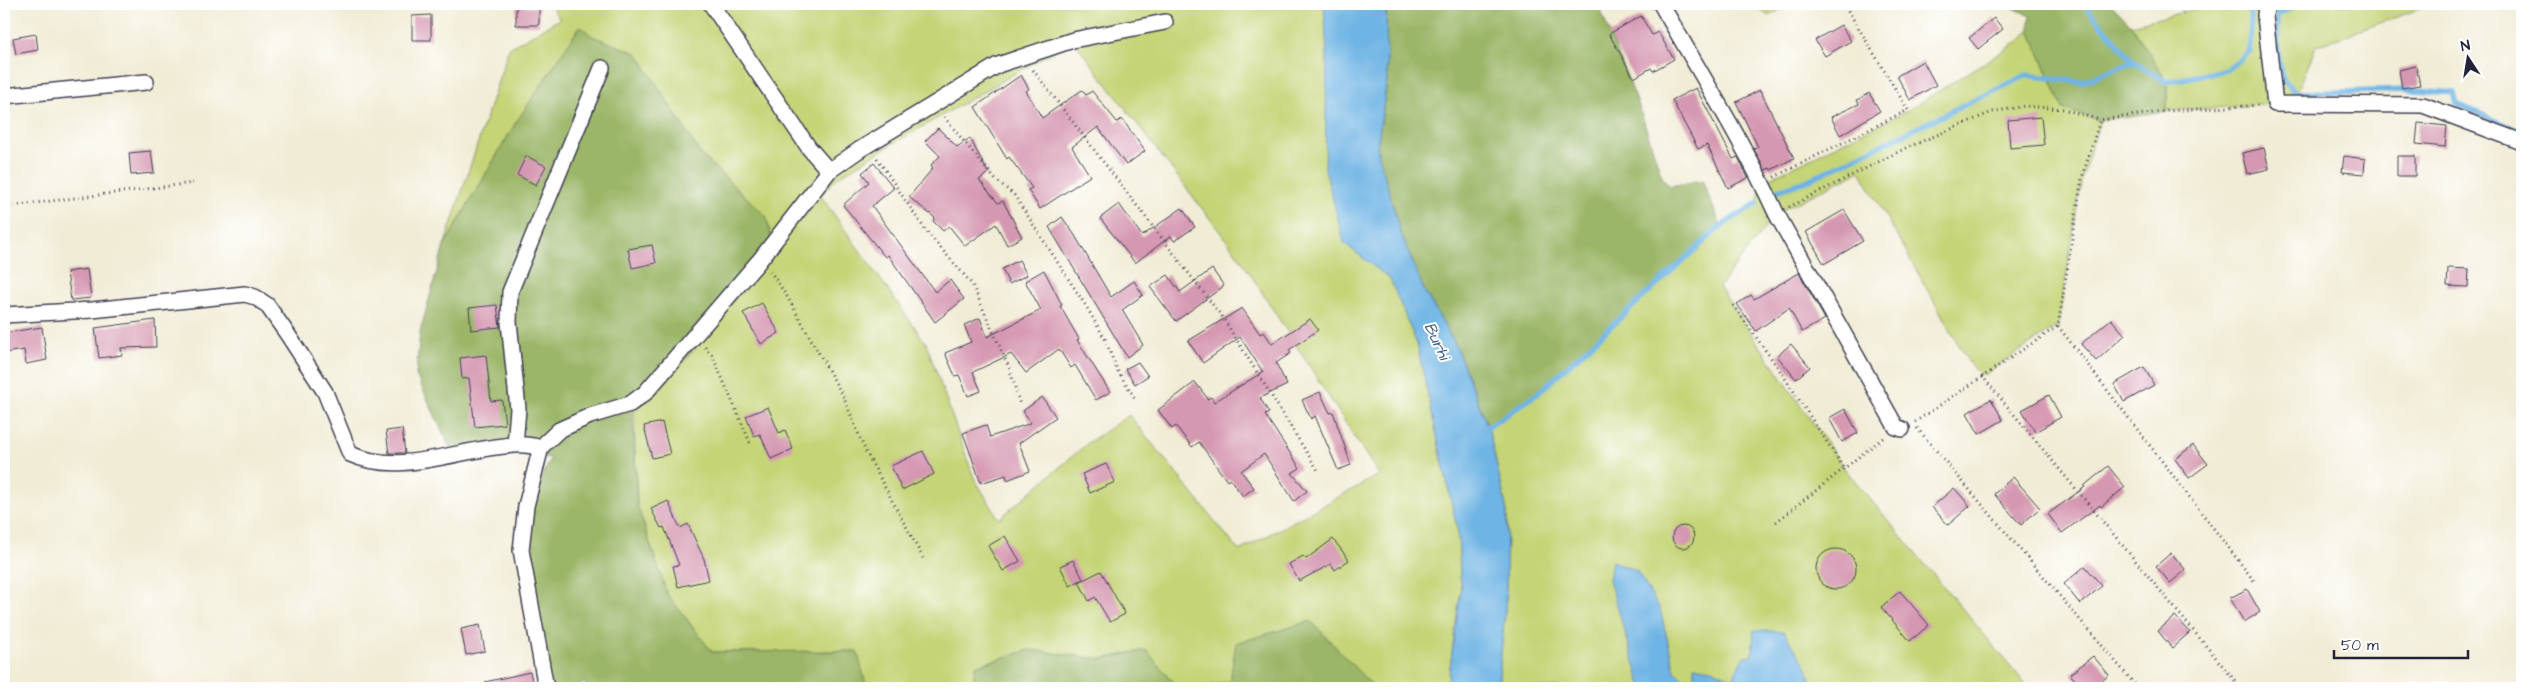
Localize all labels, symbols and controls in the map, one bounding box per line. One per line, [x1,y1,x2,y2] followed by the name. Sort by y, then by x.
[2444,32,2494,82] north arrow
[2459,36,2472,57] text: N
[1419,319,1456,366] water label: Burhi
[2334,627,2467,659] scale bar
[2341,635,2379,656] text: 50 m

